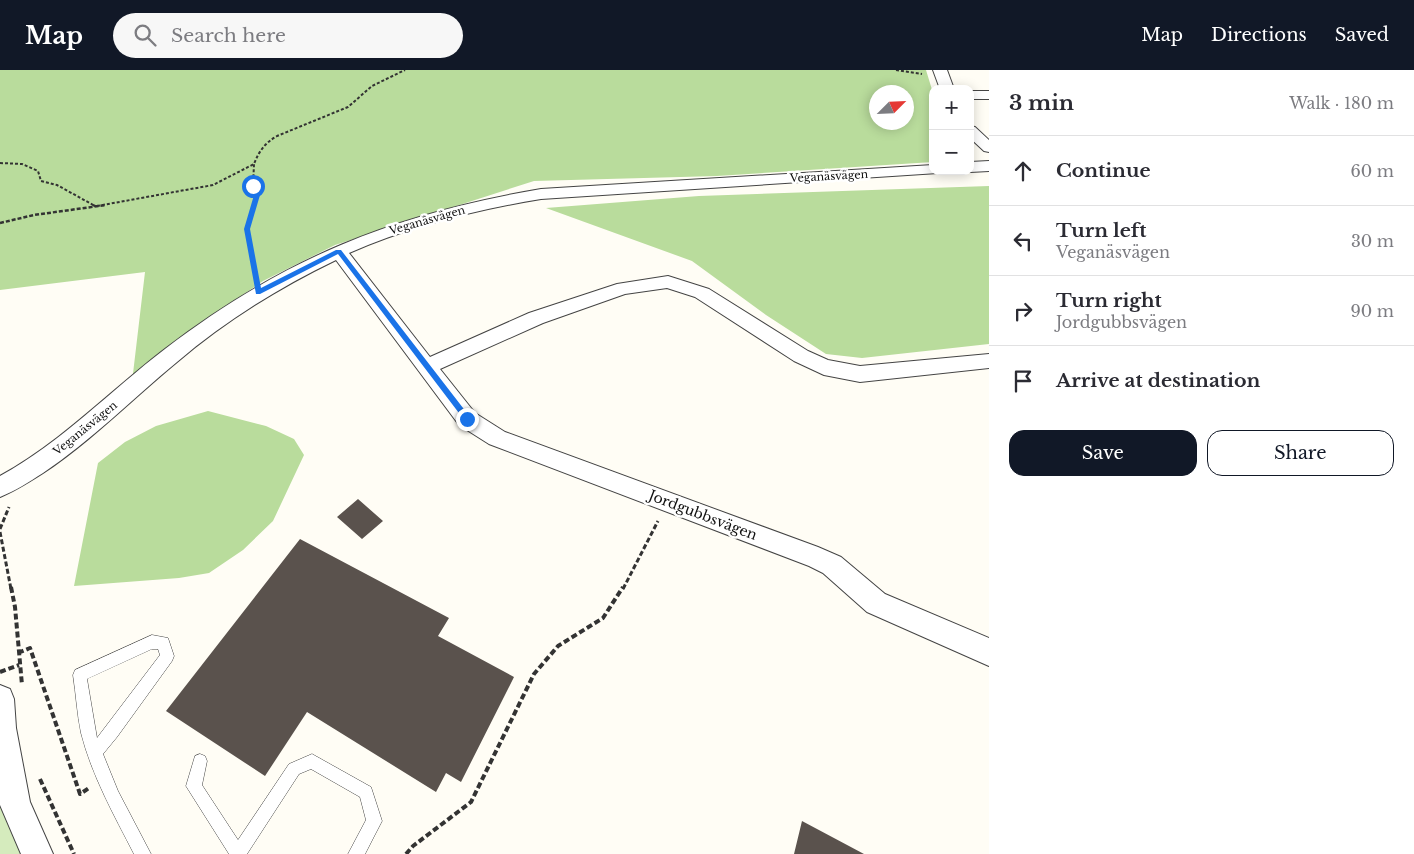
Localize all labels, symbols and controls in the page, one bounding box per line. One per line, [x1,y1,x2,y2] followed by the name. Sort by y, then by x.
[113,13,463,58] search box
[25,21,83,50] text: Map
[131,21,159,49] icon: search
[171,24,286,47] text: Search here
[1141,24,1183,46] text: Map
[1211,24,1307,46] text: Directions
[1335,24,1389,46] text: Saved
[869,85,914,130] north arrow
[929,85,974,175] map controls
[929,85,974,130] button: +
[1009,90,1074,116] text: 3 min
[1289,93,1394,113] text: Walk · 180 m
[929,130,974,175] button: −
[1009,157,1037,185] icon: ahead
[1056,159,1151,182] text: Continue
[1351,161,1394,181] text: 60 m
[789,167,869,185] street label: Veganäsvägen
[242,175,265,198] route start
[386,202,467,238] street label: Veganäsvägen
[1056,219,1147,242] text: Turn left
[1009,227,1037,255] icon: left
[1351,231,1394,251] text: 30 m
[1056,242,1170,262] text: Veganäsvägen
[1056,289,1162,312] text: Turn right
[1009,297,1037,325] icon: right
[1351,301,1394,321] text: 90 m
[1056,312,1187,332] text: Jordgubbsvägen
[1009,367,1037,395] icon: arrive
[1056,369,1260,392] text: Arrive at destination
[49,398,120,459] street label: Veganäsvägen
[456,408,479,431] route end
[1009,430,1197,476] button: Save
[1207,430,1394,476] button: Share
[644,485,760,544] street label: Jordgubbsvägen

